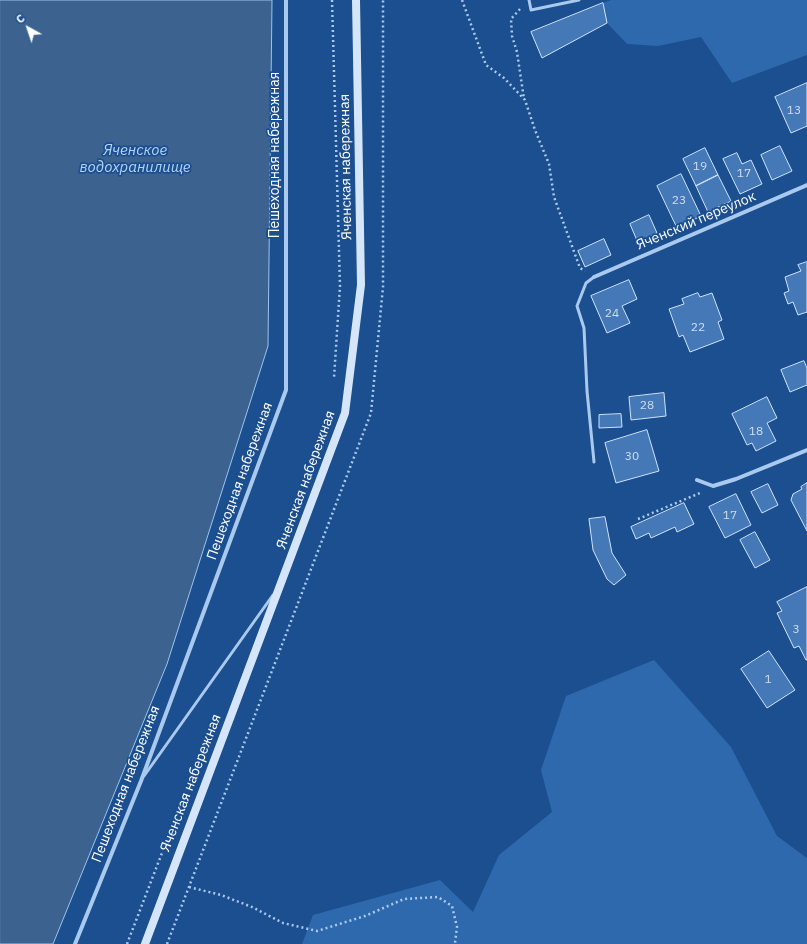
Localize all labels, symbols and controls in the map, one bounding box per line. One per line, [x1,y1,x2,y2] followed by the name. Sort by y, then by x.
[8,8,48,48] north arrow
[13,11,28,26] text: С
[267,72,283,238] street label: Пешеходная набережная
[336,94,356,240] street label: Яченская набережная
[787,104,801,118] house number: 13
[79,142,191,177] water label: Яченское водохранилище
[693,160,707,174] house number: 19
[737,167,751,181] house number: 17
[634,188,758,254] street label: Яченский переулок
[672,194,686,208] house number: 23
[605,307,619,321] house number: 24
[691,321,705,335] house number: 22
[640,399,654,413] house number: 28
[204,400,276,562] street label: Пешеходная набережная
[273,408,339,552] street label: Яченская набережная
[749,425,763,439] house number: 18
[625,450,639,464] house number: 30
[723,509,737,523] house number: 17
[792,623,800,637] house number: 3
[764,673,772,687] house number: 1
[88,703,164,865] street label: Пешеходная набережная
[157,712,225,854] street label: Яченская набережная

